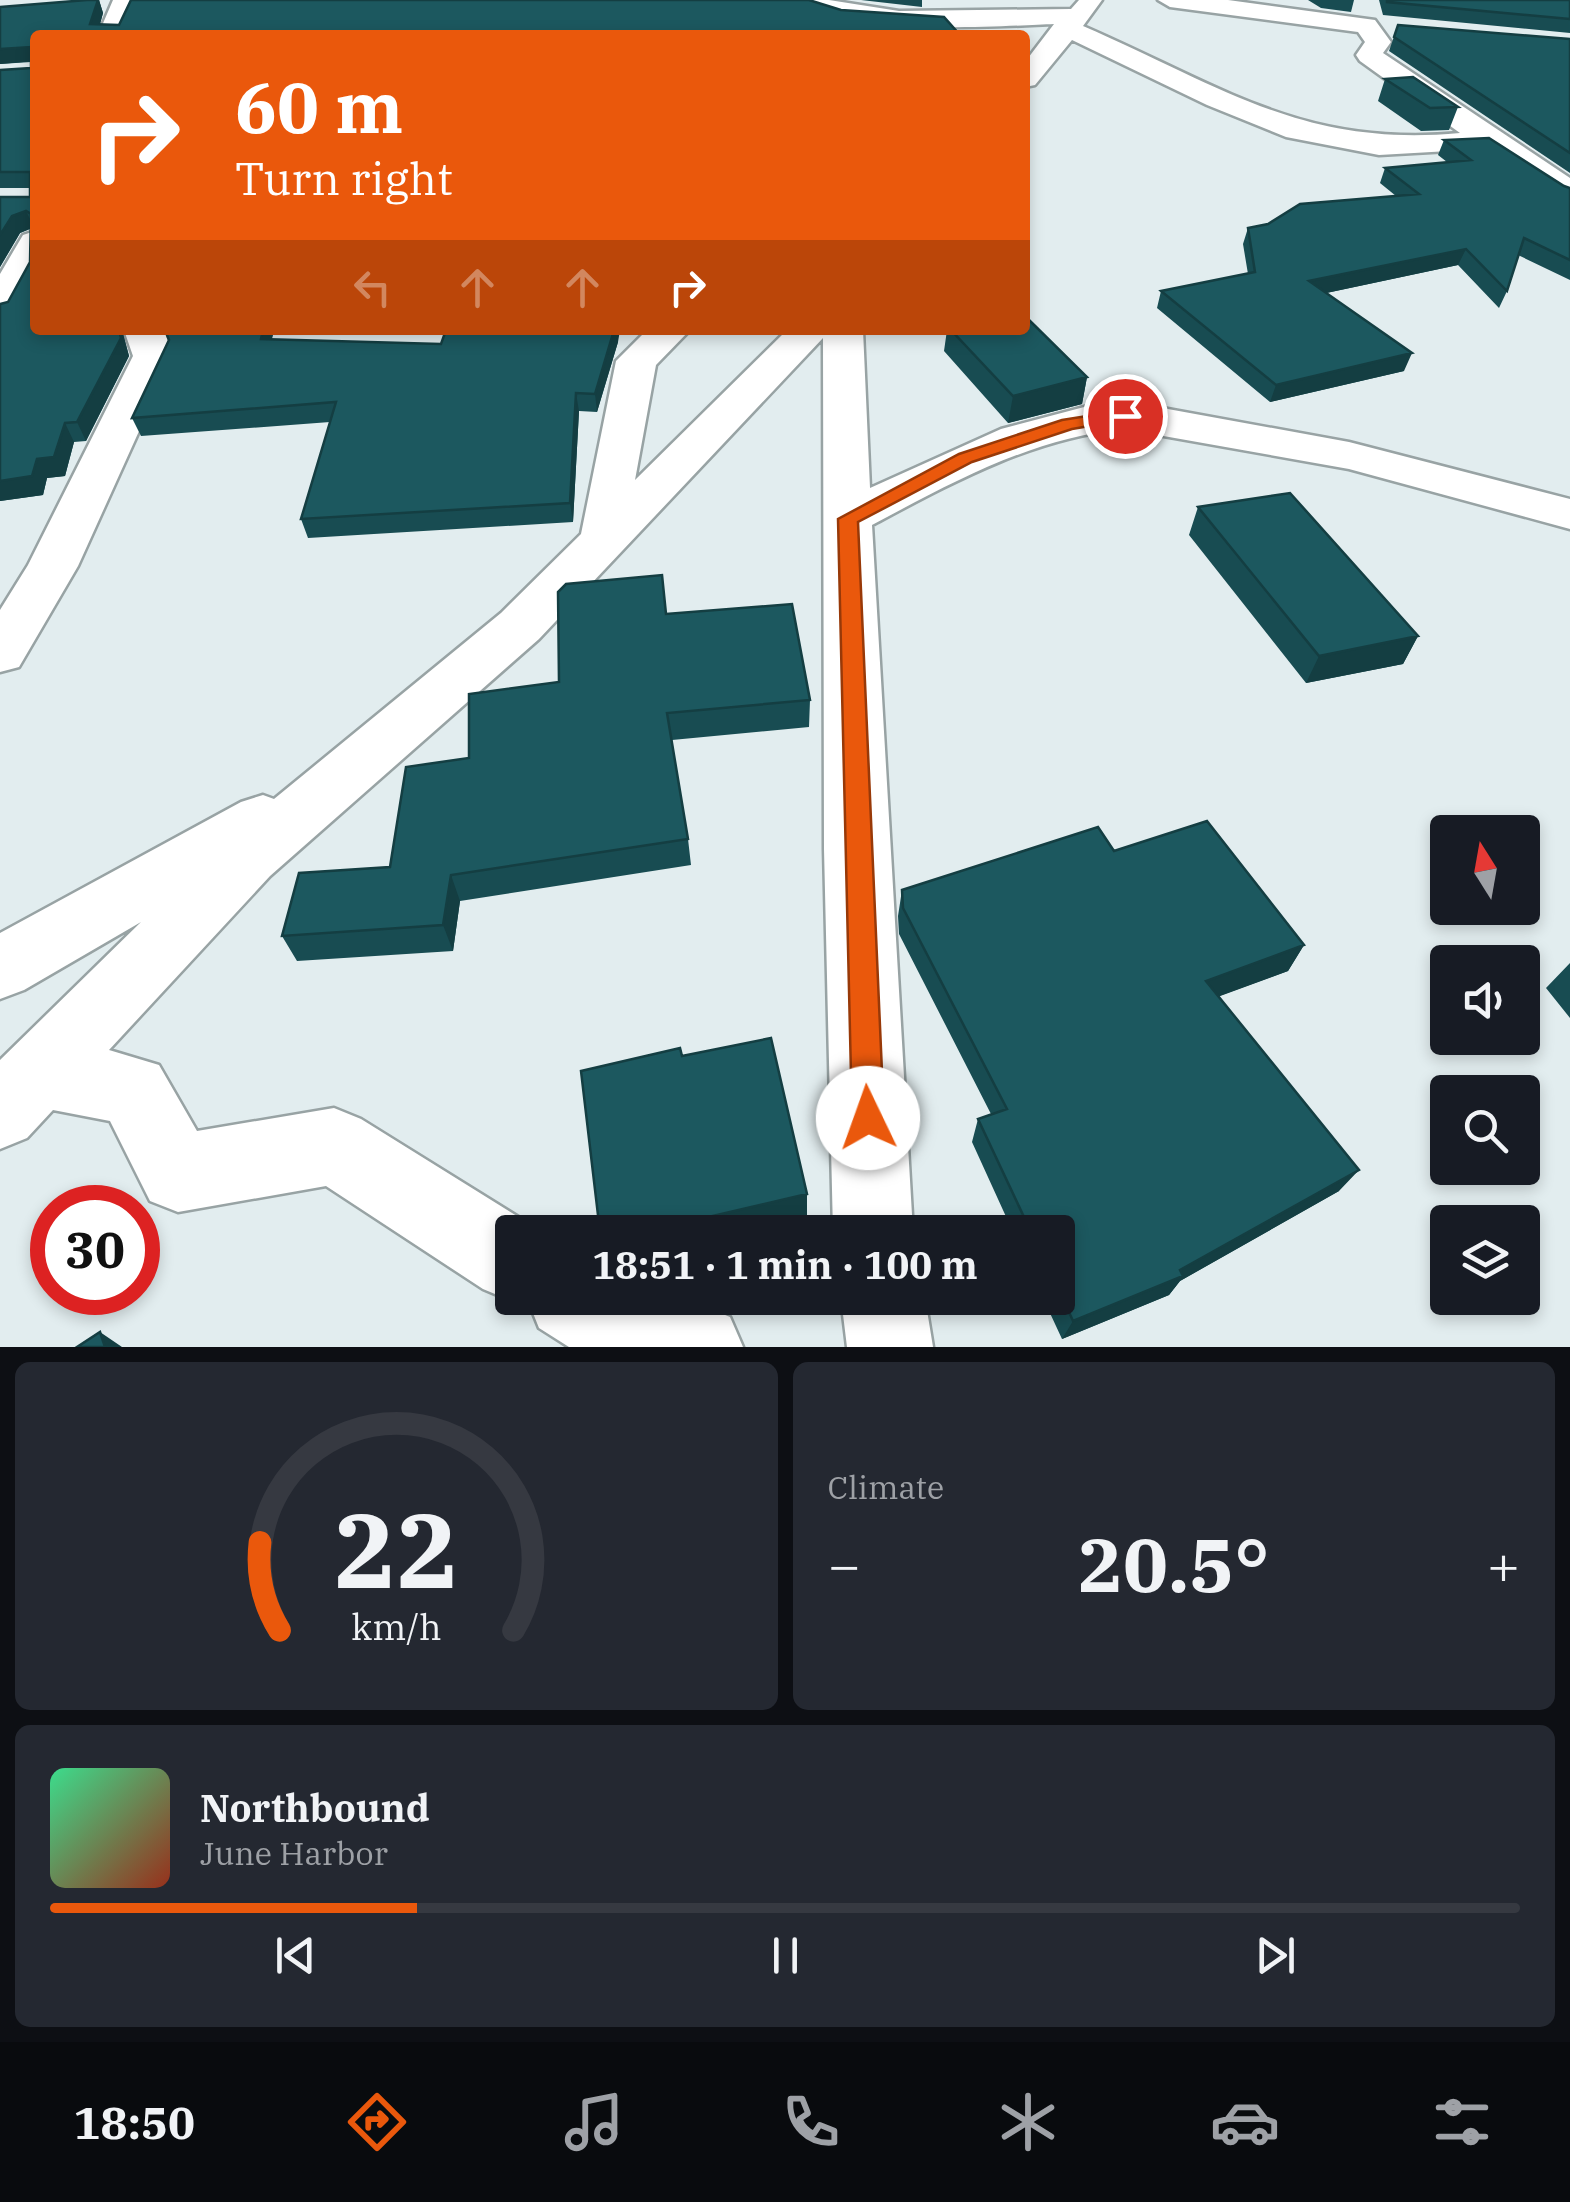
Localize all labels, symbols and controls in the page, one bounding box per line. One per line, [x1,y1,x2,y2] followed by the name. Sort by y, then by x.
[235,61,403,152] text: 60 m
[70,70,200,200] icon: right
[235,149,453,207] text: Turn right
[345,260,400,315] icon: left
[450,260,505,315] icon: ahead
[555,260,610,315] icon: ahead
[660,260,715,315] icon: right
[1083,374,1168,459] pin
[1098,389,1153,444] icon: arrive
[1430,815,1540,925] north arrow
[1430,815,1540,1315] map controls
[1430,945,1540,1055] button: sound
[816,1066,920,1170] position arrow
[1430,1075,1540,1185] button: search
[30,1185,160,1315] speed limit sign: 30
[1430,1205,1540,1315] button: layers
[592,1240,978,1289] text: 18:51 · 1 min · 100 m
[828,1466,944,1508] text: Climate
[334,1481,459,1617] text: 22
[1078,1515,1269,1613] text: 20.5°
[828,1529,861,1600] text: −
[1487,1529,1520,1600] text: +
[351,1603,441,1650] text: km/h
[200,1783,430,1832] text: Northbound
[200,1832,388,1874] text: June Harbor
[268,1928,323,1983] icon: previous
[758,1928,813,1983] icon: pause
[1248,1928,1303,1983] icon: next
[342,2087,412,2157] icon: directions
[559,2087,629,2157] icon: music
[776,2087,846,2157] icon: phone
[993,2087,1063,2157] icon: climate
[1210,2087,1280,2157] icon: car
[1427,2087,1497,2157] icon: filters
[73,2093,195,2151] text: 18:50

